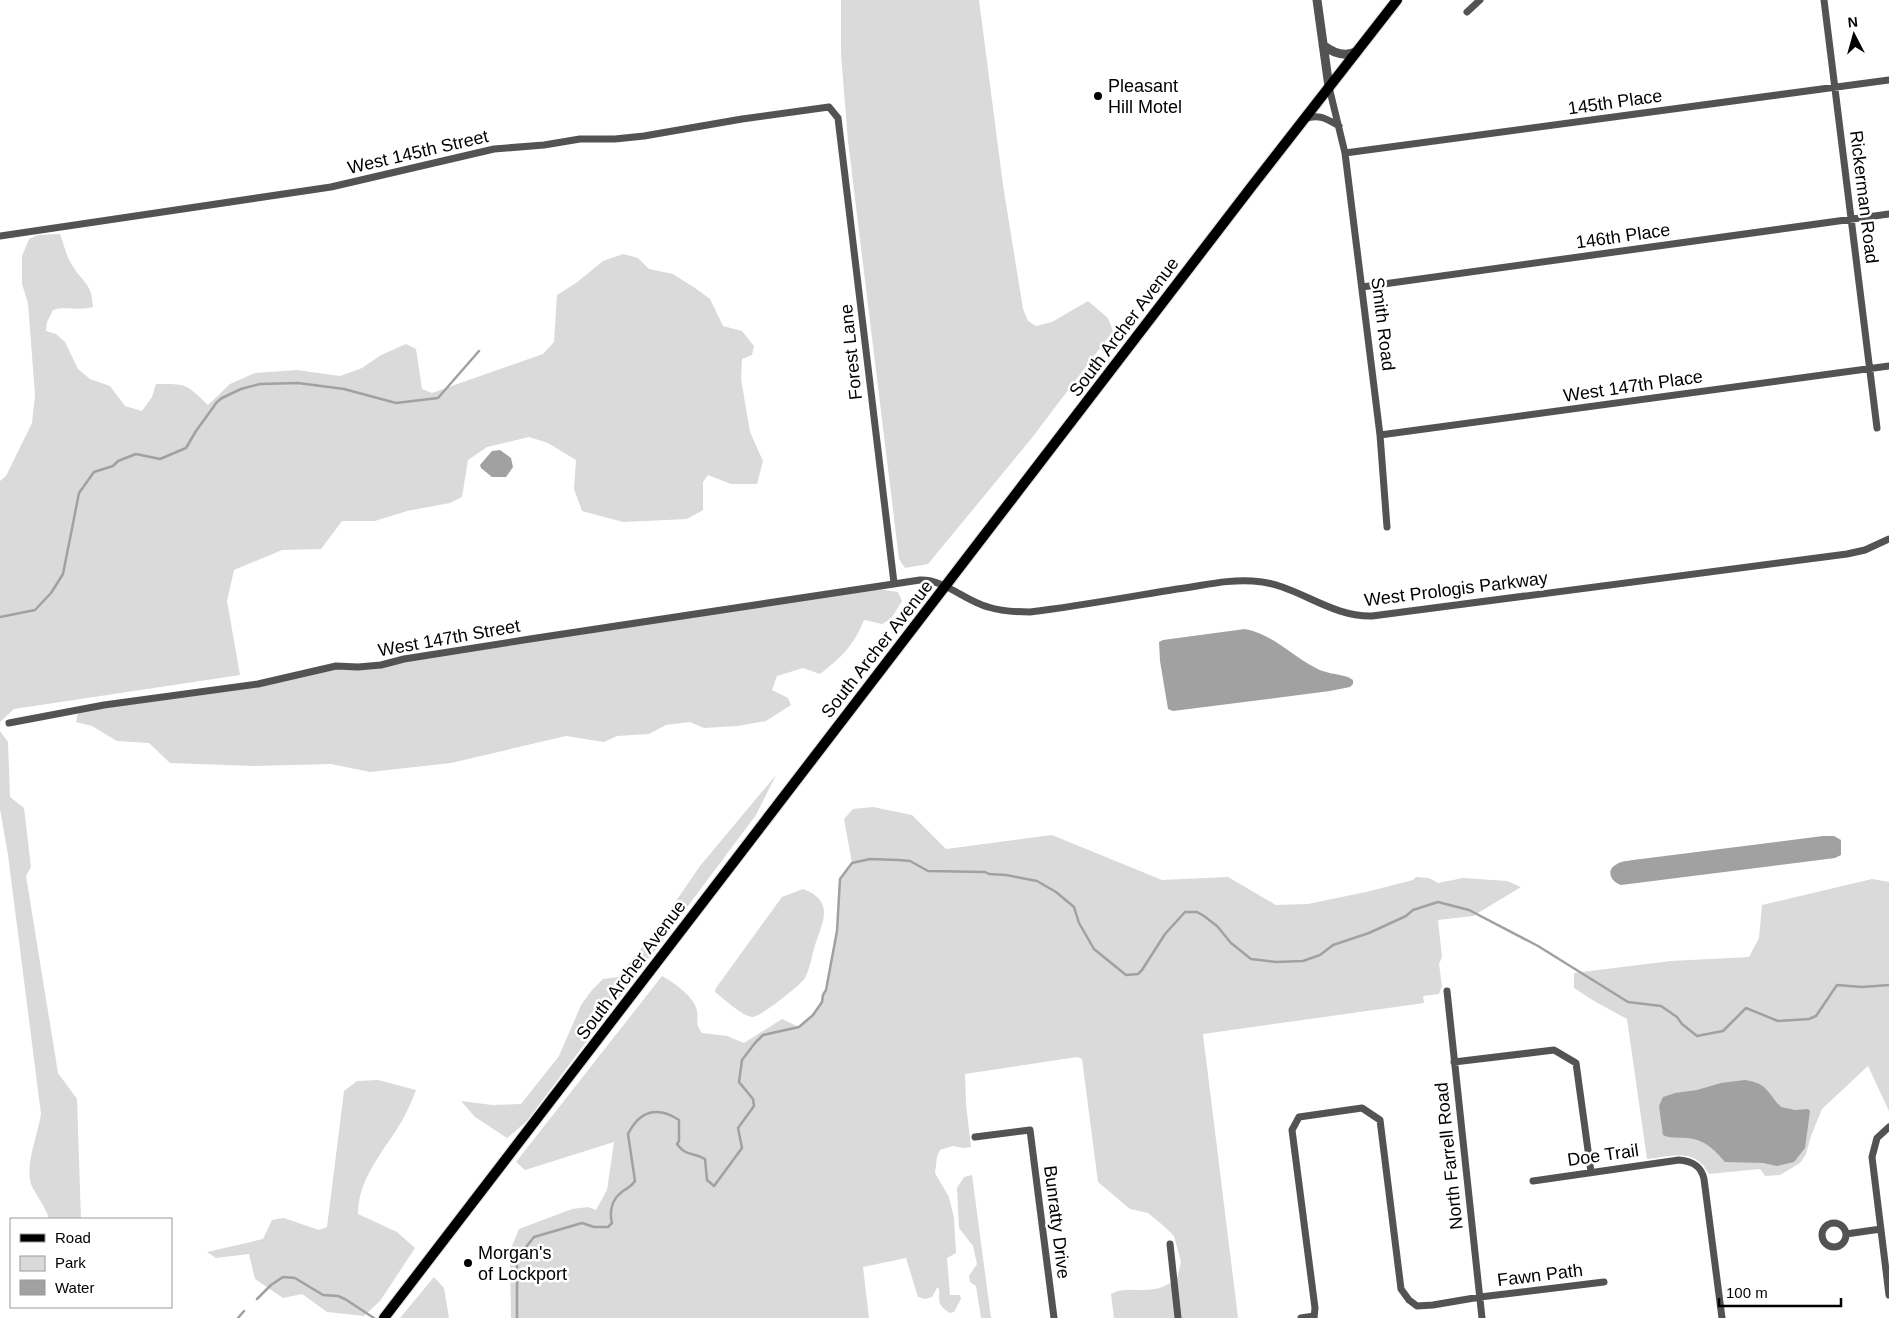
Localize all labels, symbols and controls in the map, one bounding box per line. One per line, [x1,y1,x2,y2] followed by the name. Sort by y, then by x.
[1829,10,1879,60] north arrow
[1847,14,1859,31] text: N
[1108,76,1182,117] place label: Pleasant Hill Motel
[1567,85,1663,119] street label: 145th Place
[1092,90,1104,102] marker: Pleasant Hill Motel
[346,126,490,178] street label: West 145th Street
[1846,129,1882,265] street label: Rickerman Road
[1575,219,1671,253] street label: 146th Place
[1065,254,1183,400] street label: South Archer Avenue
[1367,276,1399,372] street label: Smith Road
[836,303,866,401] street label: Forest Lane
[1562,366,1704,406] street label: West 147th Place
[1363,568,1549,610] street label: West Prologis Parkway
[817,576,937,722] street label: South Archer Avenue
[376,616,522,660] street label: West 147th Street
[572,897,690,1043] street label: South Archer Avenue
[1431,1081,1467,1231] street label: North Farrell Road
[1566,1140,1640,1170] street label: Doe Trail
[1040,1164,1074,1280] street label: Bunratty Drive
[10,1218,172,1308] legend
[55,1229,91,1246] text: Road
[478,1243,567,1284] place label: Morgan's of Lockport
[55,1254,86,1271] text: Park
[462,1257,474,1269] marker: Morgan's of Lockport
[1496,1260,1584,1290] street label: Fawn Path
[1719,1276,1842,1308] scale bar
[55,1279,94,1296] text: Water
[1726,1284,1768,1301] text: 100 m

